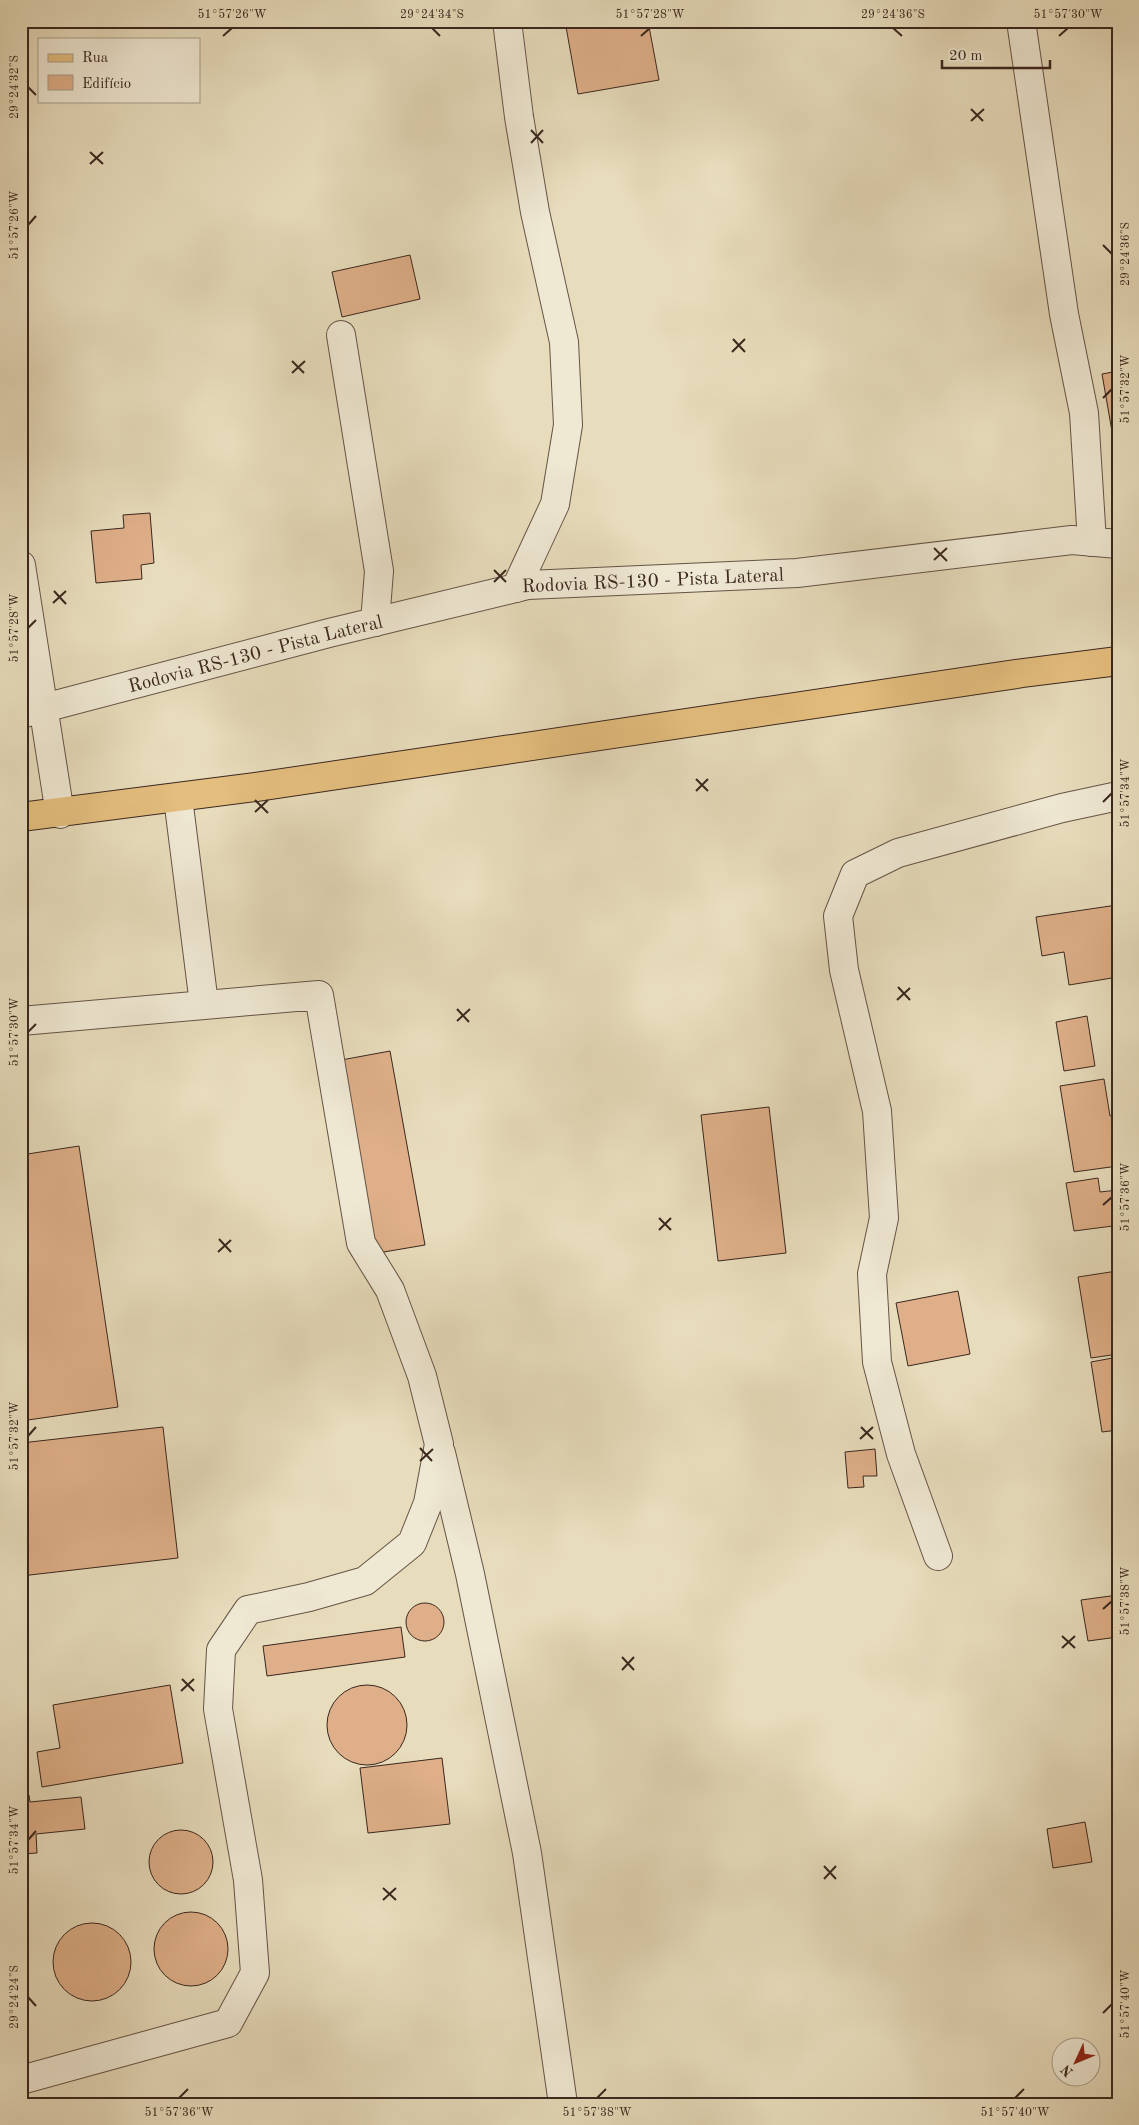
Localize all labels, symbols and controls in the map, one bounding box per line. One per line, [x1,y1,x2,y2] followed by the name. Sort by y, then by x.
[197,8,267,21] text: 51°57'26"W
[615,8,685,21] text: 51°57'28"W
[1033,8,1103,21] text: 51°57'30"W
[400,9,464,21] text: 29°24'34"S
[861,9,925,21] text: 29°24'36"S
[38,38,200,102] legend
[942,38,1049,70] scale bar
[949,49,983,64] text: 20 m
[82,51,109,66] text: Rua
[9,55,21,119] text: 29°24'32"S
[82,77,131,92] text: Edifício
[8,190,21,260] text: 51°57'26"W
[1120,222,1132,286] text: 29°24'36"S
[1119,354,1132,424] text: 51°57'32"W
[521,567,784,597] street label: Rodovia RS-130 - Pista Lateral
[8,593,21,663] text: 51°57'28"W
[126,613,385,697] street label: Rodovia RS-130 - Pista Lateral
[1119,758,1132,828] text: 51°57'34"W
[8,997,21,1067] text: 51°57'30"W
[1119,1162,1132,1232] text: 51°57'36"W
[8,1401,21,1471] text: 51°57'32"W
[1119,1566,1132,1636] text: 51°57'38"W
[8,1805,21,1875] text: 51°57'34"W
[9,1965,21,2029] text: 29°24'24"S
[1119,1969,1132,2039] text: 51°57'40"W
[1052,2038,1102,2088] north arrow
[1058,2061,1076,2079] text: N
[144,2106,214,2119] text: 51°57'36"W
[562,2106,632,2119] text: 51°57'38"W
[980,2106,1050,2119] text: 51°57'40"W

